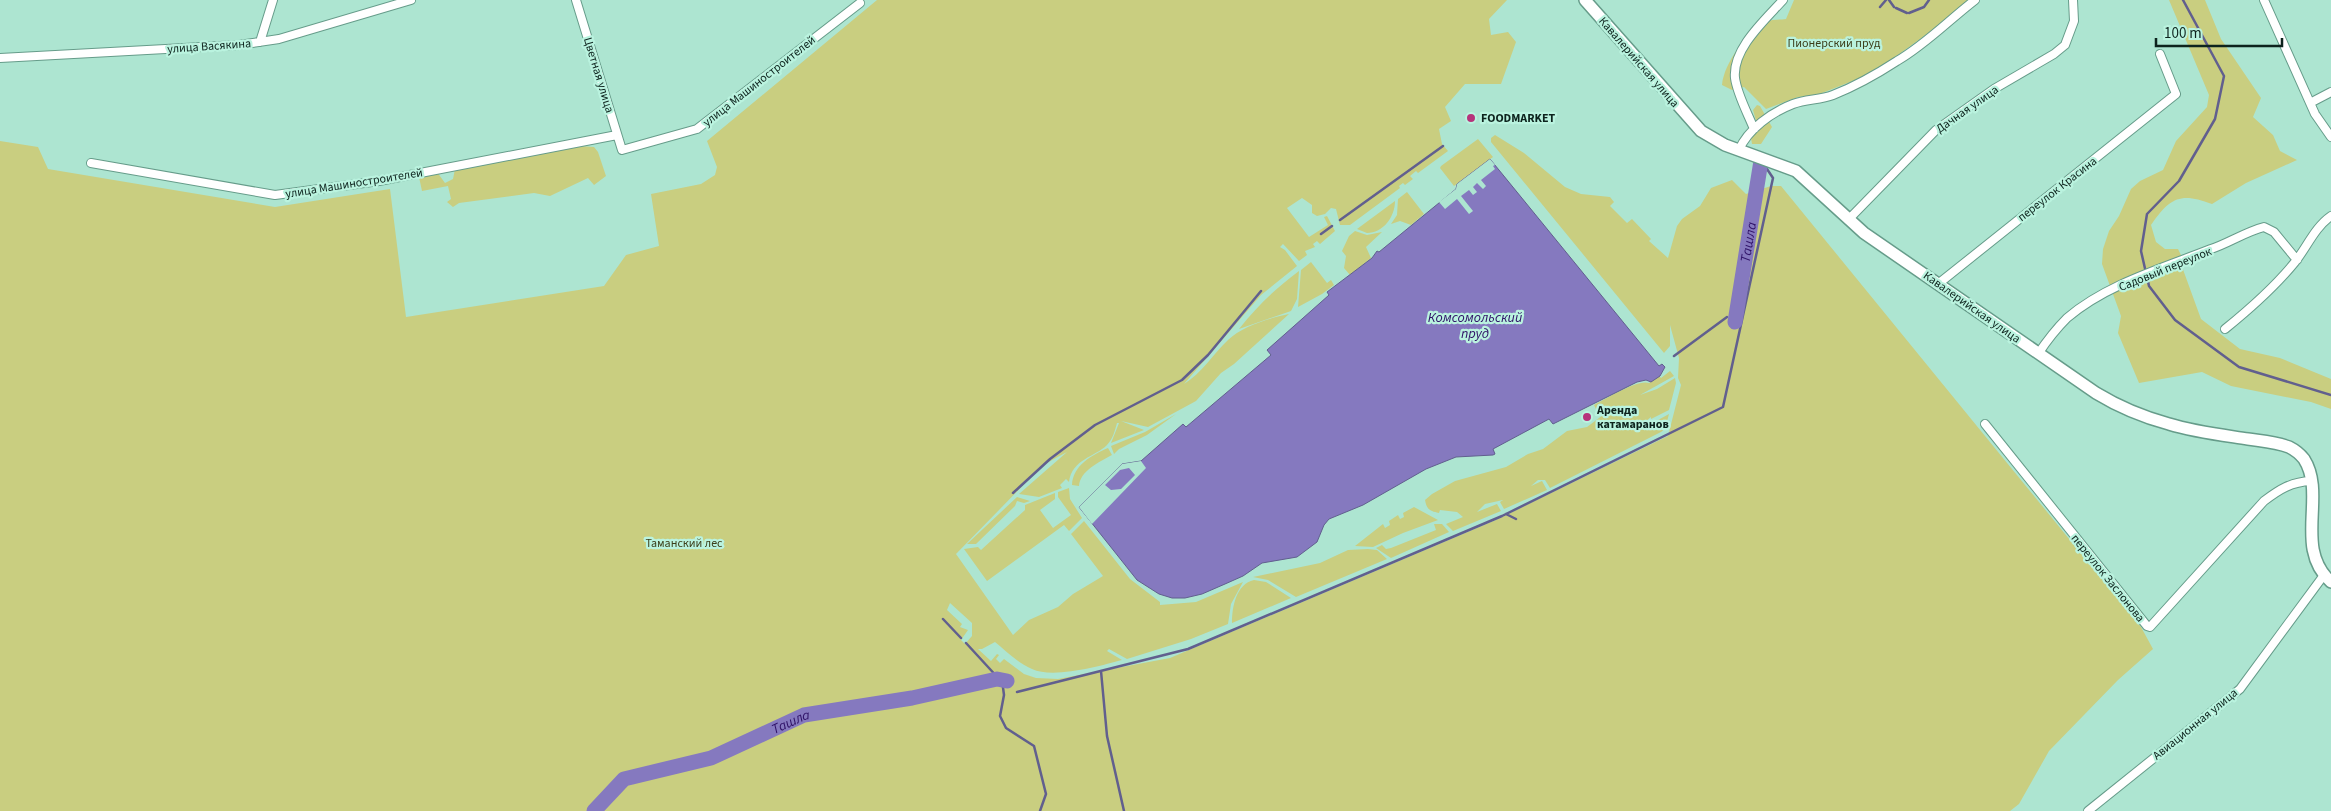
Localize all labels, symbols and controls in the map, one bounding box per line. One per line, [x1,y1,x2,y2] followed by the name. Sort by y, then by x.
[1594,13,1683,111] street label: Кавалерийская улица
[2156,15,2282,47] scale bar
[2164,23,2202,44] text: 100 m
[699,32,819,131] street label: улица Машиностроителей
[167,35,252,58] street label: улица Васякина
[579,35,618,115] street label: Цветная улица
[1788,35,1881,52] park label: Пионерский пруд
[1933,82,2002,137] street label: Дачная улица
[1481,110,1556,127] place label: FOODMARKET
[1465,112,1477,124] marker: FOODMARKET
[2014,153,2101,226] street label: переулок Красина
[284,164,424,203] street label: улица Машиностроителей
[1736,220,1762,264] water label: Ташла
[2116,243,2214,296] street label: Садовый переулок
[1920,267,2024,347] street label: Кавалерийская улица
[1428,308,1522,344] water label: Комсомольский пруд
[1596,402,1669,433] place label: Аренда катамаранов
[1581,411,1593,423] marker: Аренда катамаранов
[2067,531,2148,626] street label: переулок Заслонова
[645,535,723,552] park label: Таманский лес
[2149,685,2241,764] street label: Авиационная улица
[768,705,812,740] water label: Ташла

